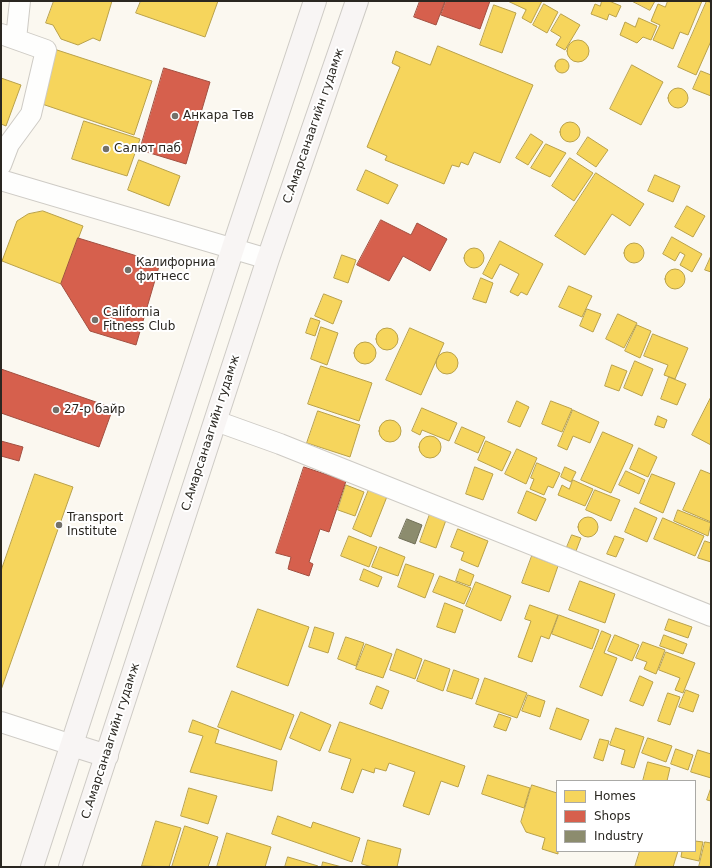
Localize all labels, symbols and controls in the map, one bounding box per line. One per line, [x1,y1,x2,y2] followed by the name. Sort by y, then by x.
[281,46,347,206] street label: С.Амарсанаагийн гудамж
[183,109,254,123] place label: Анкара Төв
[170,111,180,121] marker: Анкара Төв
[114,142,181,156] place label: Салют паб
[101,144,111,154] marker: Салют паб
[136,256,216,284] place label: Калифорниа фитнесс
[123,265,133,275] marker: Калифорниа фитнесс
[103,306,175,334] place label: California Fitness Club
[90,315,100,325] marker: California Fitness Club
[179,353,243,513] street label: С.Амарсанаагийн гудамж
[64,403,125,417] place label: 27-р байр
[51,405,61,415] marker: 27-р байр
[67,511,123,539] place label: Transport Institute
[54,520,64,530] marker: Transport Institute
[79,661,143,821] street label: С.Амарсанаагийн гудамж
[556,780,696,852] legend
[594,789,636,803] text: Homes
[594,809,630,823] text: Shops
[594,829,643,843] text: Industry

